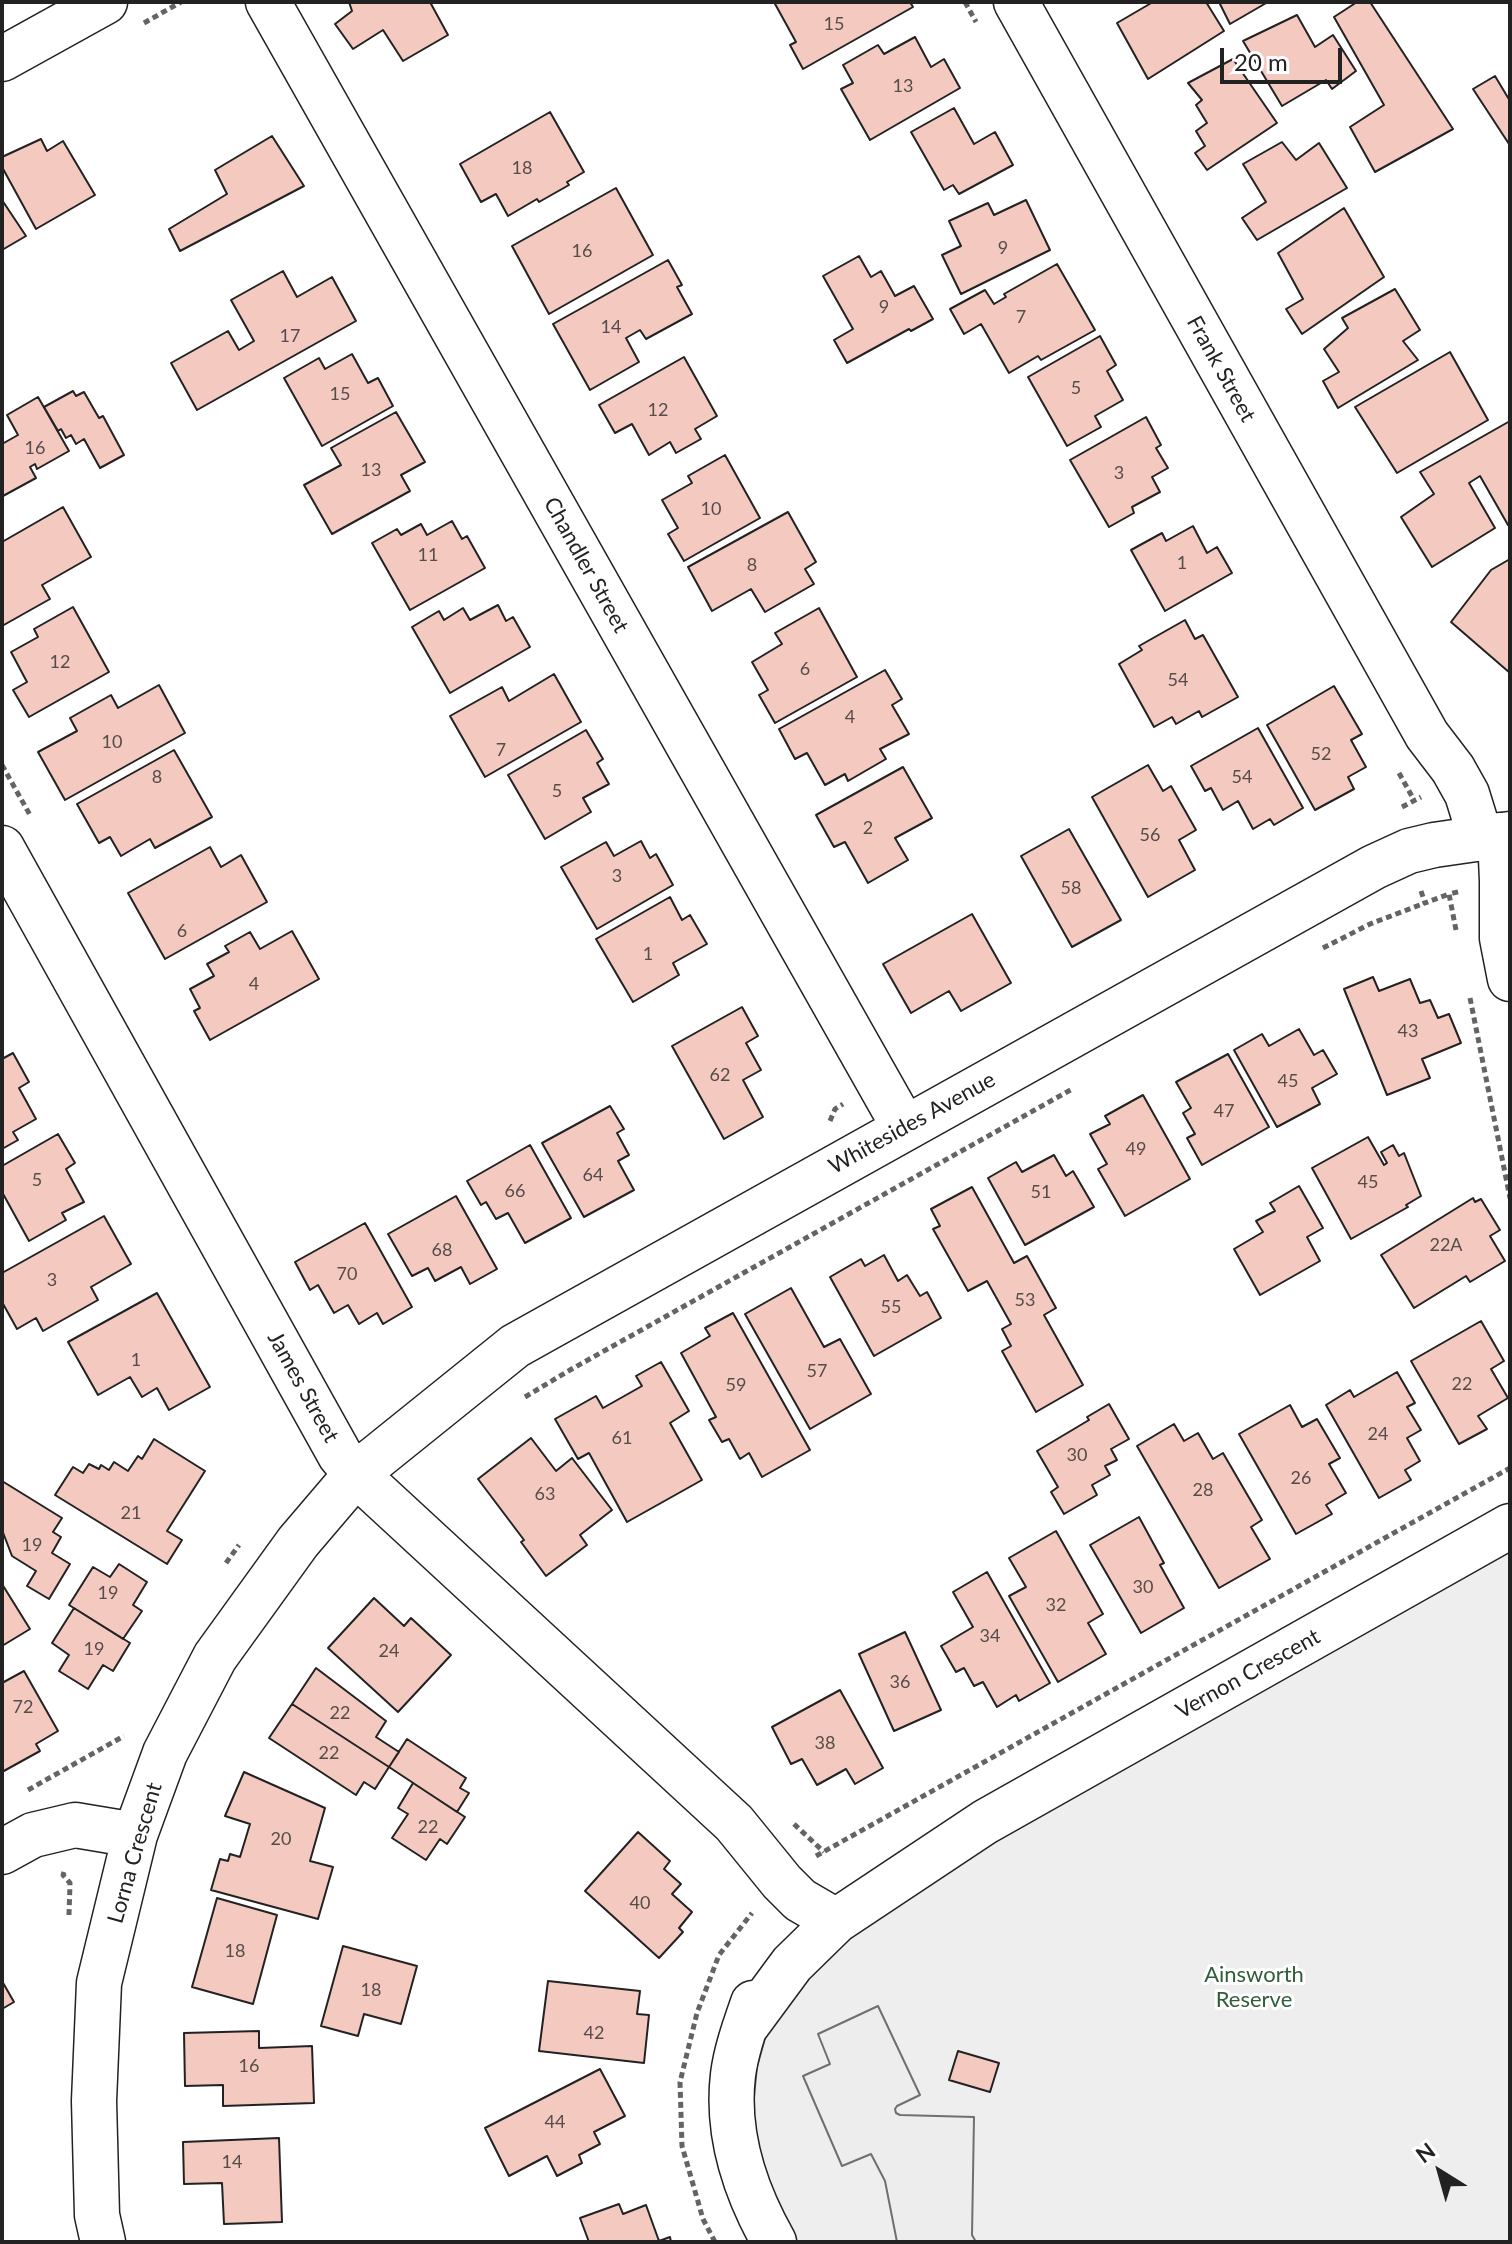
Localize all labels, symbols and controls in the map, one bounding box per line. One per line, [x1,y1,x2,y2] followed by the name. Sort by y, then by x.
[824,13,844,35] house number: 15
[1224,32,1346,82] scale bar
[1234,47,1288,76] text: 20 m
[893,75,913,97] house number: 13
[512,157,532,179] house number: 18
[998,237,1008,259] house number: 9
[572,240,592,262] house number: 16
[879,296,889,318] house number: 9
[1016,306,1026,328] house number: 7
[1181,311,1261,427] street label: Frank Street
[601,316,621,338] house number: 14
[280,325,300,347] house number: 17
[1071,377,1081,399] house number: 5
[330,383,350,405] house number: 15
[648,399,668,421] house number: 12
[25,437,45,459] house number: 16
[361,459,381,481] house number: 13
[1114,462,1124,484] house number: 3
[538,493,634,637] street label: Chandler Street
[701,498,721,520] house number: 10
[418,544,438,566] house number: 11
[1177,552,1187,574] house number: 1
[747,554,757,576] house number: 8
[50,651,70,673] house number: 12
[800,658,810,680] house number: 6
[1168,669,1188,691] house number: 54
[845,706,855,728] house number: 4
[102,731,122,753] house number: 10
[496,739,506,761] house number: 7
[1311,743,1331,765] house number: 52
[152,766,162,788] house number: 8
[1232,766,1252,788] house number: 54
[552,780,562,802] house number: 5
[863,817,873,839] house number: 2
[1140,824,1160,846] house number: 56
[612,865,622,887] house number: 3
[1061,877,1081,899] house number: 58
[177,920,187,942] house number: 6
[643,943,653,965] house number: 1
[249,973,259,995] house number: 4
[1398,1020,1418,1042] house number: 43
[710,1064,730,1086] house number: 62
[824,1066,1000,1180] street label: Whitesides Avenue
[1278,1070,1298,1092] house number: 45
[1214,1100,1234,1122] house number: 47
[1126,1138,1146,1160] house number: 49
[583,1164,603,1186] house number: 64
[32,1169,42,1191] house number: 5
[1358,1171,1378,1193] house number: 45
[505,1180,525,1202] house number: 66
[1031,1181,1051,1203] house number: 51
[1429,1234,1463,1256] house number: 22A
[432,1239,452,1261] house number: 68
[337,1263,357,1285] house number: 70
[47,1269,57,1291] house number: 3
[1015,1289,1035,1311] house number: 53
[881,1296,901,1318] house number: 55
[262,1327,344,1447] street label: James Street
[131,1349,141,1371] house number: 1
[807,1360,827,1382] house number: 57
[1452,1373,1472,1395] house number: 22
[726,1374,746,1396] house number: 59
[1368,1423,1388,1445] house number: 24
[612,1427,632,1449] house number: 61
[1067,1444,1087,1466] house number: 30
[1291,1467,1311,1489] house number: 26
[1193,1479,1213,1501] house number: 28
[535,1483,555,1505] house number: 63
[121,1502,141,1524] house number: 21
[22,1534,42,1556] house number: 19
[1133,1576,1153,1598] house number: 30
[98,1582,118,1604] house number: 19
[1046,1594,1066,1616] house number: 32
[1171,1623,1325,1725] street label: Vernon Crescent
[980,1625,1000,1647] house number: 34
[84,1638,104,1660] house number: 19
[379,1640,399,1662] house number: 24
[890,1671,910,1693] house number: 36
[13,1696,33,1718] house number: 72
[330,1702,350,1724] house number: 22
[815,1732,835,1754] house number: 38
[319,1742,339,1764] house number: 22
[102,1780,168,1926] street label: Lorna Crescent
[418,1816,438,1838] house number: 22
[271,1828,291,1850] house number: 20
[630,1892,650,1914] house number: 40
[225,1940,245,1962] house number: 18
[1204,1962,1304,2014] park label: Ainsworth Reserve
[361,1979,381,2001] house number: 18
[584,2022,604,2044] house number: 42
[239,2055,259,2077] house number: 16
[545,2111,565,2133] house number: 44
[1400,2132,1480,2212] north arrow
[1410,2137,1440,2168] text: N
[222,2151,242,2173] house number: 14

